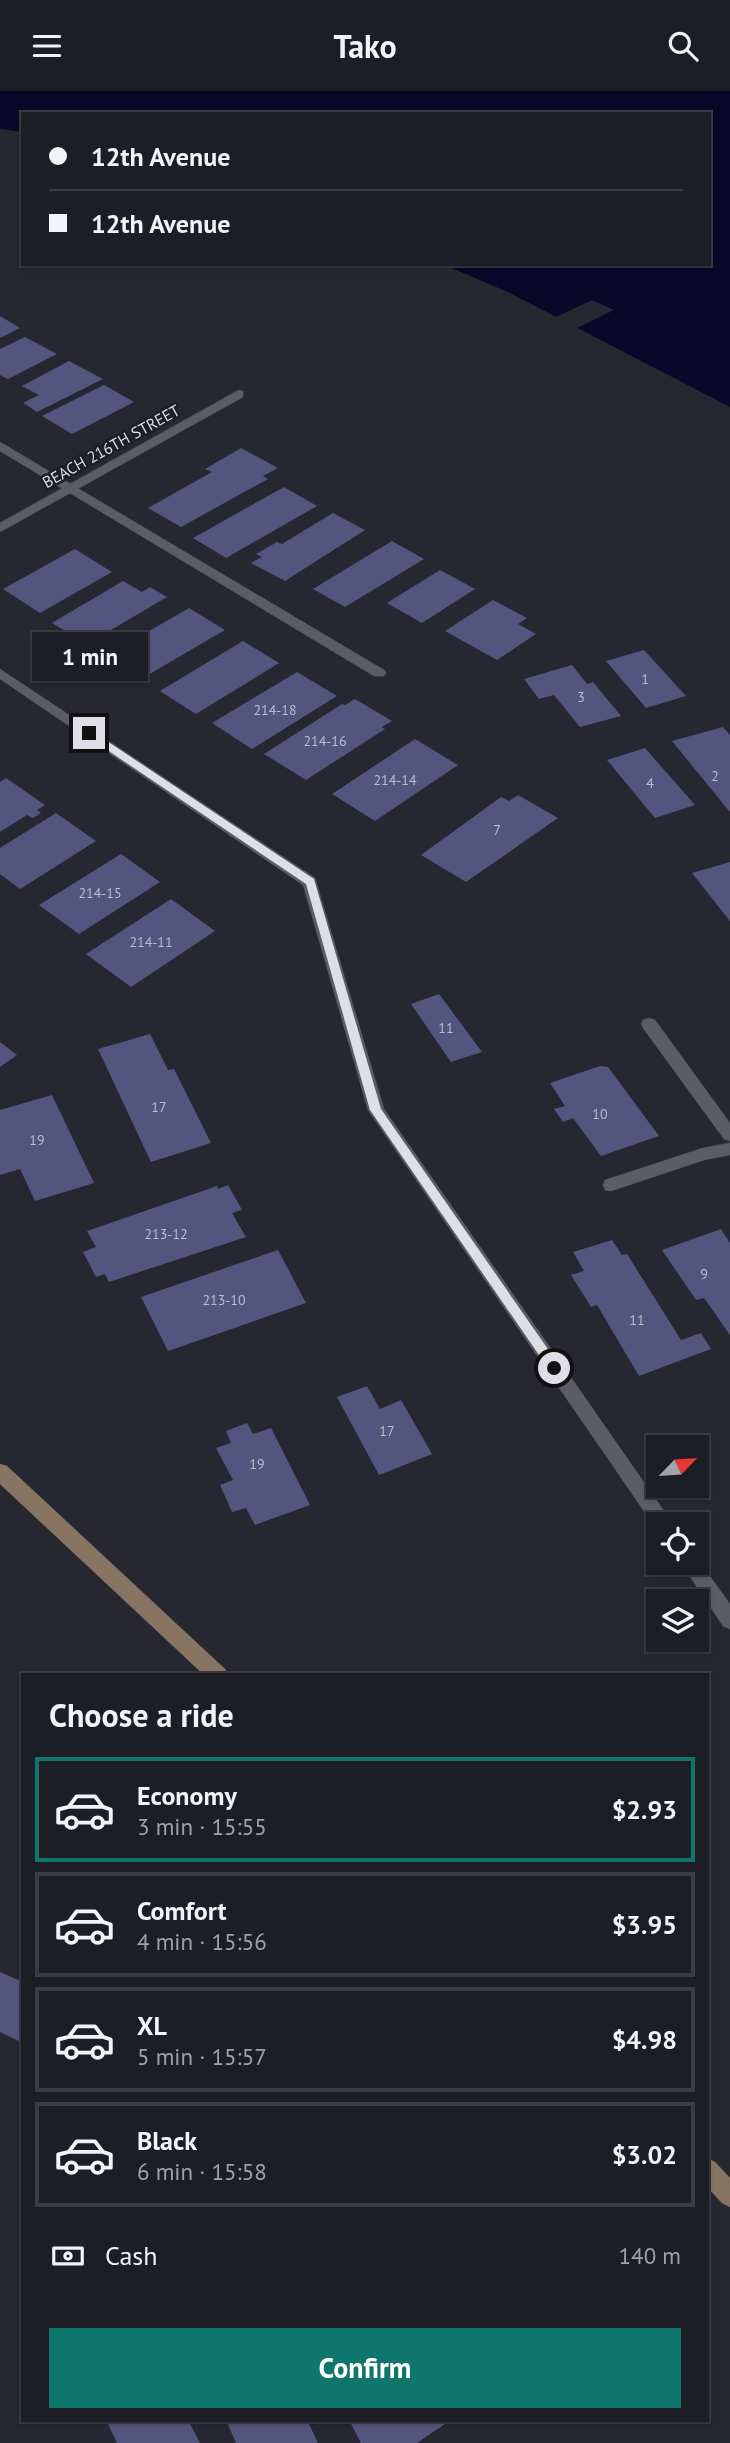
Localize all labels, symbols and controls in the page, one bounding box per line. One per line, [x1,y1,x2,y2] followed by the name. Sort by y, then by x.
[333,25,397,67] text: Tako
[28,27,66,65] icon: menu
[664,27,702,65] icon: search
[91,140,230,173] text: 12th Avenue
[91,207,230,240] text: 12th Avenue
[39,400,183,492] street label: BEACH 216TH STREET
[31,631,147,681] callout: 1 min
[62,642,118,671] text: 1 min
[641,670,649,688] house number: 1
[577,688,585,706] house number: 3
[253,701,297,719] house number: 214-18
[73,717,105,749] route end
[303,732,347,750] house number: 214-16
[711,767,719,785] house number: 2
[373,771,417,789] house number: 214-14
[646,774,654,792] house number: 4
[493,821,501,839] house number: 7
[78,884,122,902] house number: 214-15
[129,933,173,951] house number: 214-11
[438,1019,454,1037] house number: 11
[151,1098,167,1116] house number: 17
[592,1105,608,1123] house number: 10
[29,1131,45,1149] house number: 19
[144,1225,188,1243] house number: 213-12
[700,1265,708,1283] house number: 9
[202,1291,246,1309] house number: 213-10
[629,1311,645,1329] house number: 11
[538,1352,570,1384] route start
[379,1422,395,1440] house number: 17
[646,1435,709,1498] north arrow
[646,1435,709,1652] map controls
[249,1455,265,1473] house number: 19
[646,1512,709,1575] button: locate
[646,1589,709,1652] button: layers
[49,1694,234,1736] text: Choose a ride
[53,1778,116,1841] icon: car
[137,1779,237,1812] text: Economy
[612,1793,677,1826] text: $2.93
[137,1812,267,1841] text: 3 min · 15:55
[53,1893,116,1956] icon: car
[137,1894,227,1927] text: Comfort
[612,1908,677,1941] text: $3.95
[137,1927,267,1956] text: 4 min · 15:56
[53,2008,116,2071] icon: car
[137,2009,167,2042] text: XL
[612,2023,677,2056] text: $4.98
[137,2042,267,2071] text: 5 min · 15:57
[53,2123,116,2186] icon: car
[137,2124,197,2157] text: Black
[612,2138,677,2171] text: $3.02
[137,2157,267,2186] text: 6 min · 15:58
[49,2237,87,2275] icon: cash
[105,2239,157,2272] text: Cash
[619,2241,681,2270] text: 140 m
[49,2328,681,2408] button: Confirm

